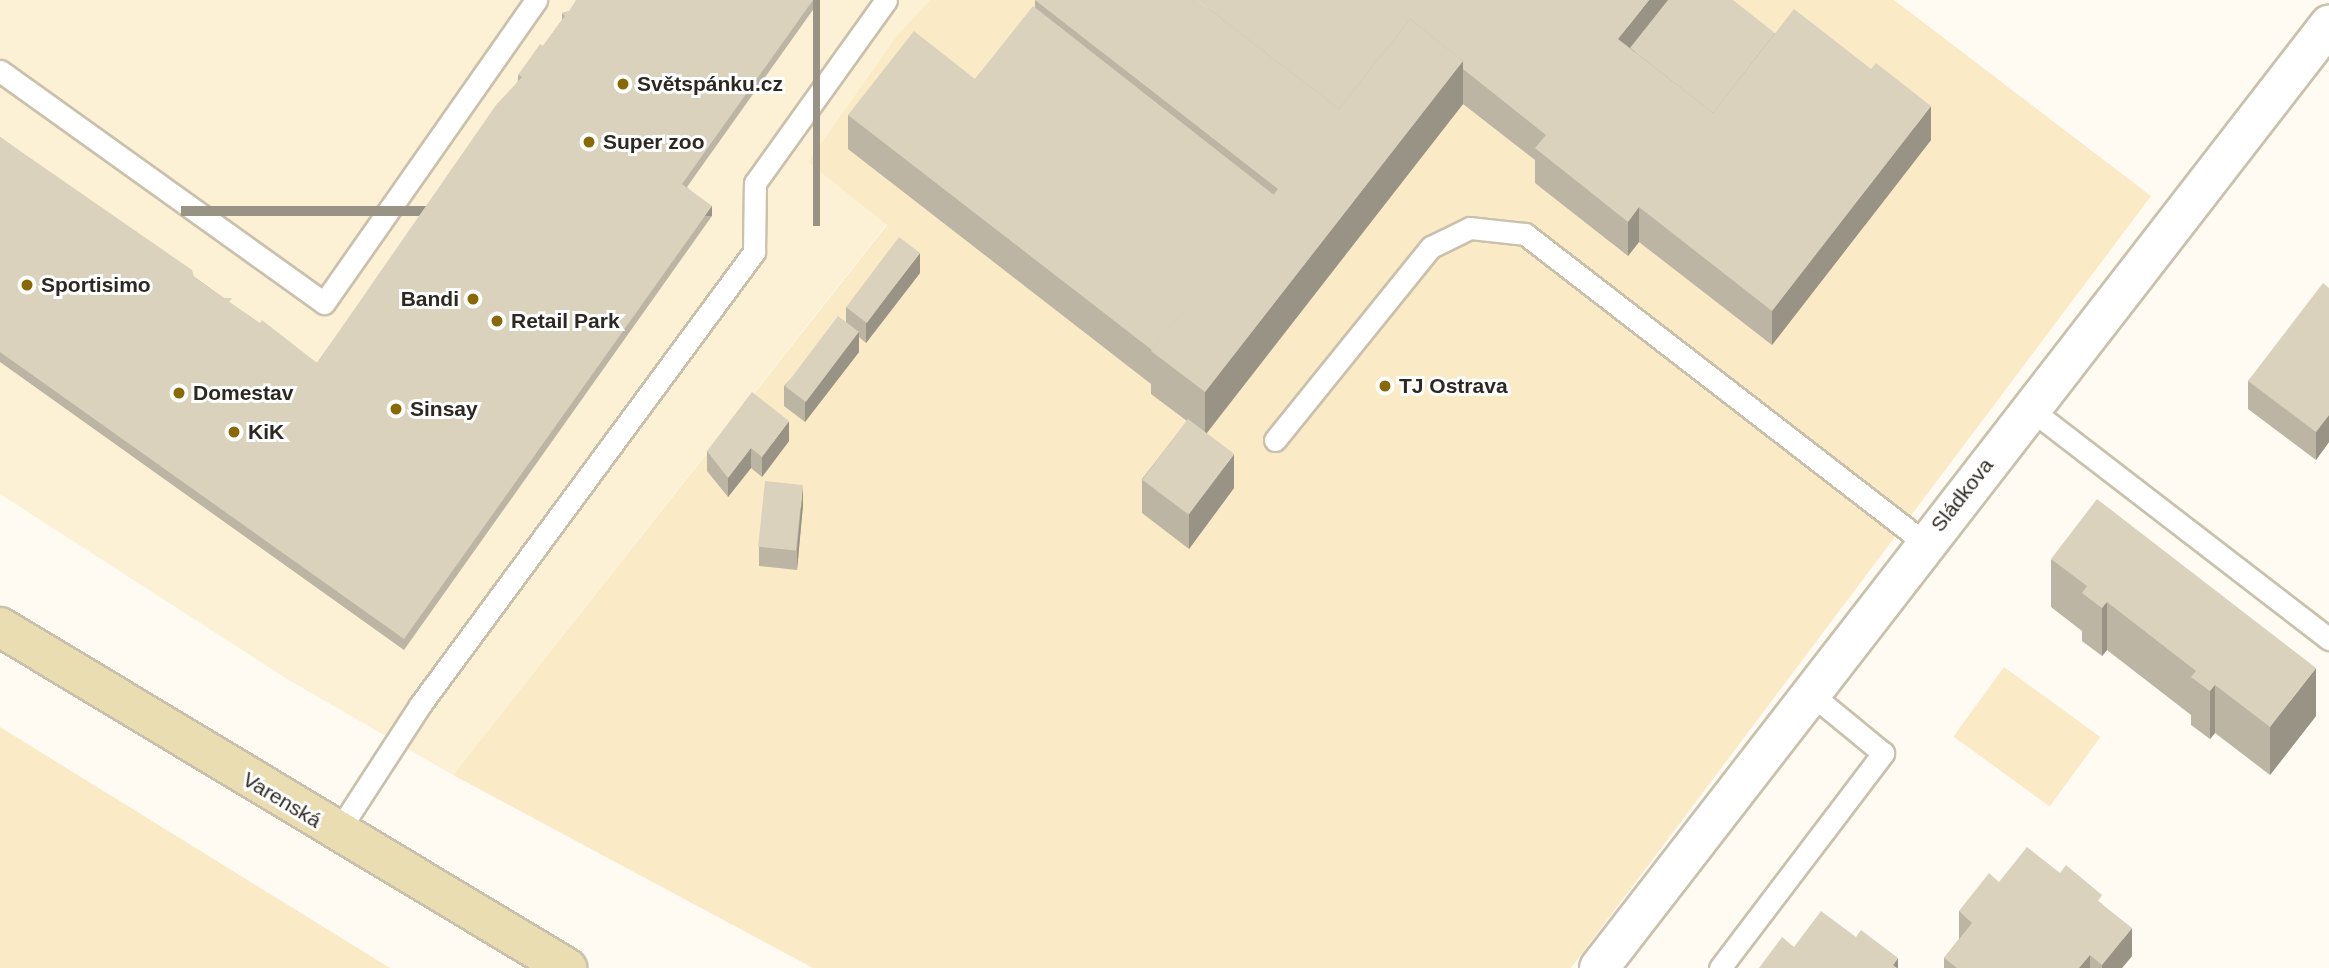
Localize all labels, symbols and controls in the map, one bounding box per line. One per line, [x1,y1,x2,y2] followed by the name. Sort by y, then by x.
[637,71,783,97] place label: Světspánku.cz
[615,76,631,92] marker: Světspánku.cz
[603,129,705,155] place label: Super zoo
[581,134,597,150] marker: Super zoo
[41,272,151,298] place label: Sportisimo
[19,277,35,293] marker: Sportisimo
[401,286,459,312] place label: Bandi
[465,291,481,307] marker: Bandi
[511,308,620,334] place label: Retail Park
[489,313,505,329] marker: Retail Park
[1399,373,1508,399] place label: TJ Ostrava
[1377,378,1393,394] marker: TJ Ostrava
[193,380,293,406] place label: Domestav
[171,385,187,401] marker: Domestav
[410,396,478,422] place label: Sinsay
[388,401,404,417] marker: Sinsay
[248,419,284,445] place label: KiK
[226,424,242,440] marker: KiK
[1925,453,1999,537] street label: Sládkova
[238,767,326,833] street label: Varenská

